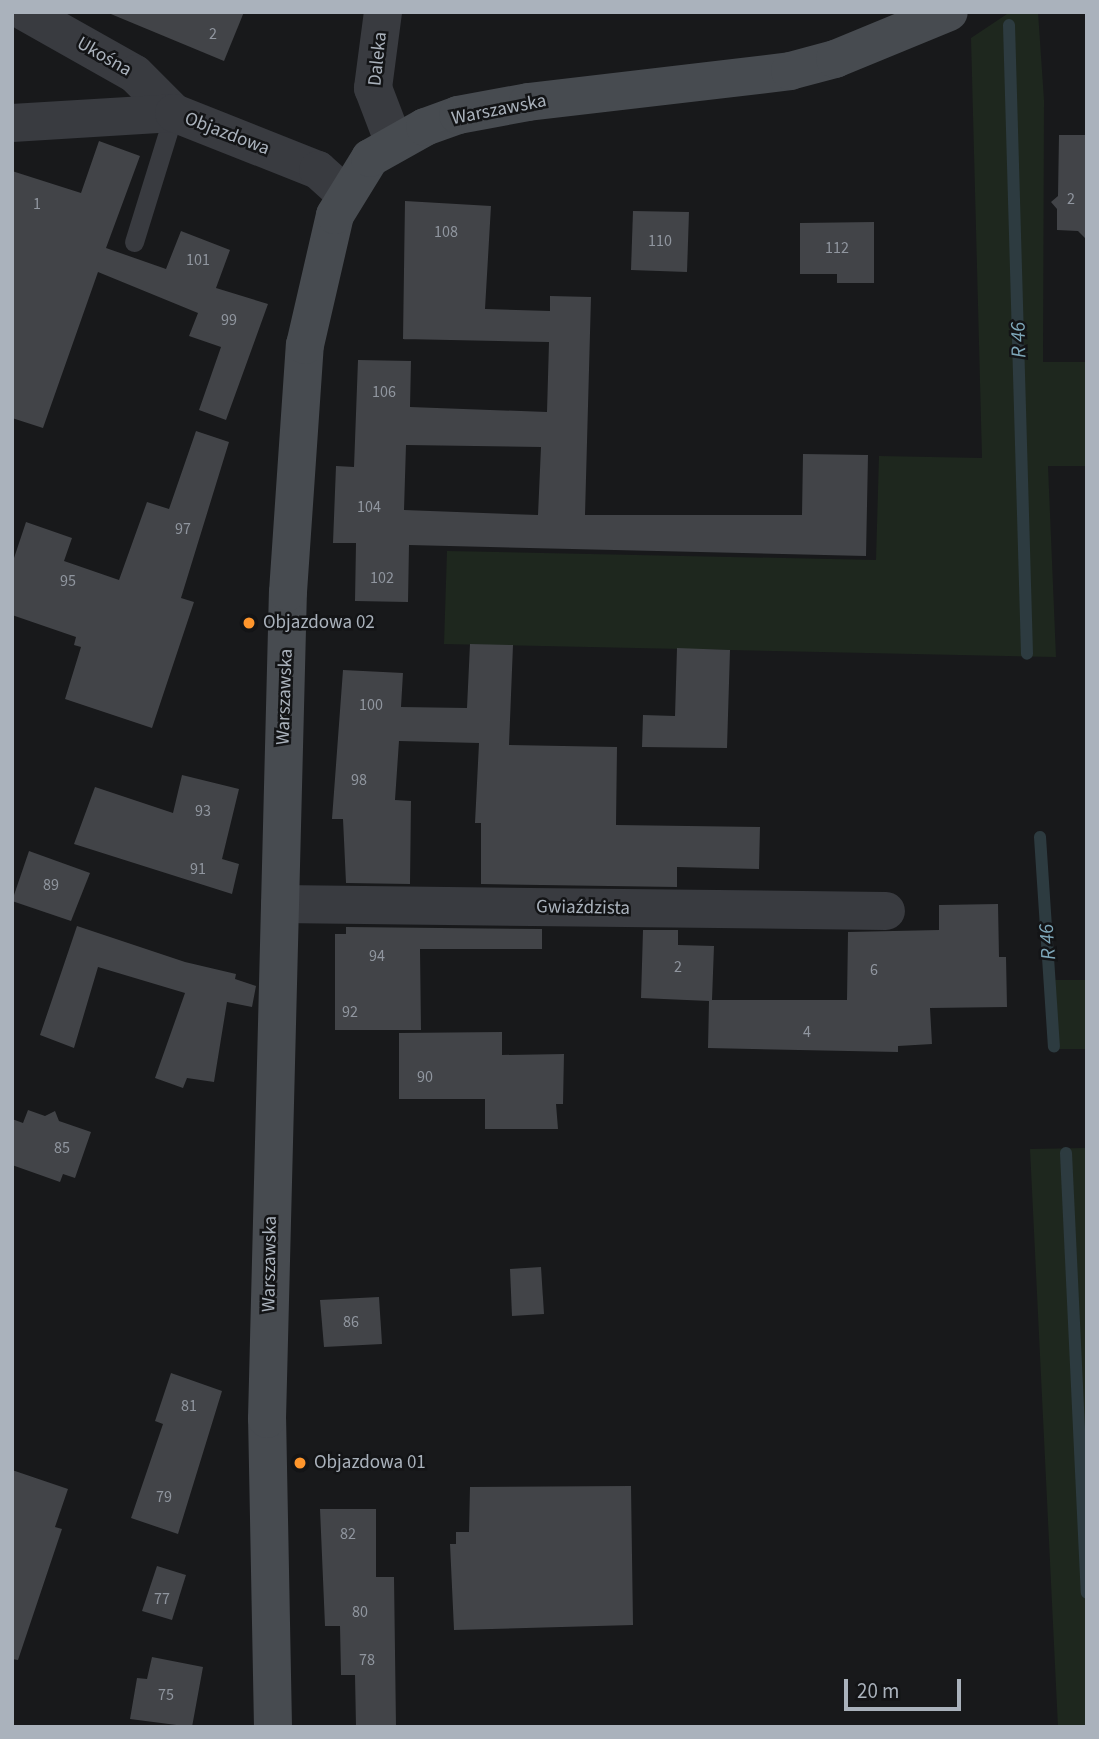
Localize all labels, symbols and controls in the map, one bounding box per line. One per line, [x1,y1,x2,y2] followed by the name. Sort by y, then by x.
[209,24,217,44] house number: 2
[364,31,392,87] street label: Daleka
[73,32,135,82] street label: Ukośna
[450,90,548,130] street label: Warszawska
[181,107,273,161] street label: Objazdowa
[1067,189,1075,209] house number: 2
[33,194,41,214] house number: 1
[434,222,458,242] house number: 108
[648,231,672,251] house number: 110
[825,238,849,258] house number: 112
[186,250,210,270] house number: 101
[221,310,237,330] house number: 99
[1005,322,1031,358] water label: R 46
[372,382,396,402] house number: 106
[357,497,381,517] house number: 104
[175,519,191,539] house number: 97
[370,568,394,588] house number: 102
[60,571,76,591] house number: 95
[263,612,375,634] place label: Objazdowa 02
[241,615,257,631] marker: Objazdowa 02
[272,648,298,746] street label: Warszawska
[359,695,383,715] house number: 100
[351,770,367,790] house number: 98
[195,801,211,821] house number: 93
[190,859,206,879] house number: 91
[43,875,59,895] house number: 89
[536,896,630,920] street label: Gwiaździsta
[1033,923,1061,961] water label: R 46
[369,946,385,966] house number: 94
[674,957,682,977] house number: 2
[870,960,878,980] house number: 6
[342,1002,358,1022] house number: 92
[803,1022,811,1042] house number: 4
[417,1067,433,1087] house number: 90
[54,1138,70,1158] house number: 85
[258,1216,282,1312] street label: Warszawska
[343,1312,359,1332] house number: 86
[181,1396,197,1416] house number: 81
[314,1452,426,1474] place label: Objazdowa 01
[292,1455,308,1471] marker: Objazdowa 01
[156,1487,172,1507] house number: 79
[340,1524,356,1544] house number: 82
[154,1589,170,1609] house number: 77
[352,1602,368,1622] house number: 80
[359,1650,375,1670] house number: 78
[847,1666,964,1710] scale bar
[857,1676,899,1706] text: 20 m
[158,1685,174,1705] house number: 75

